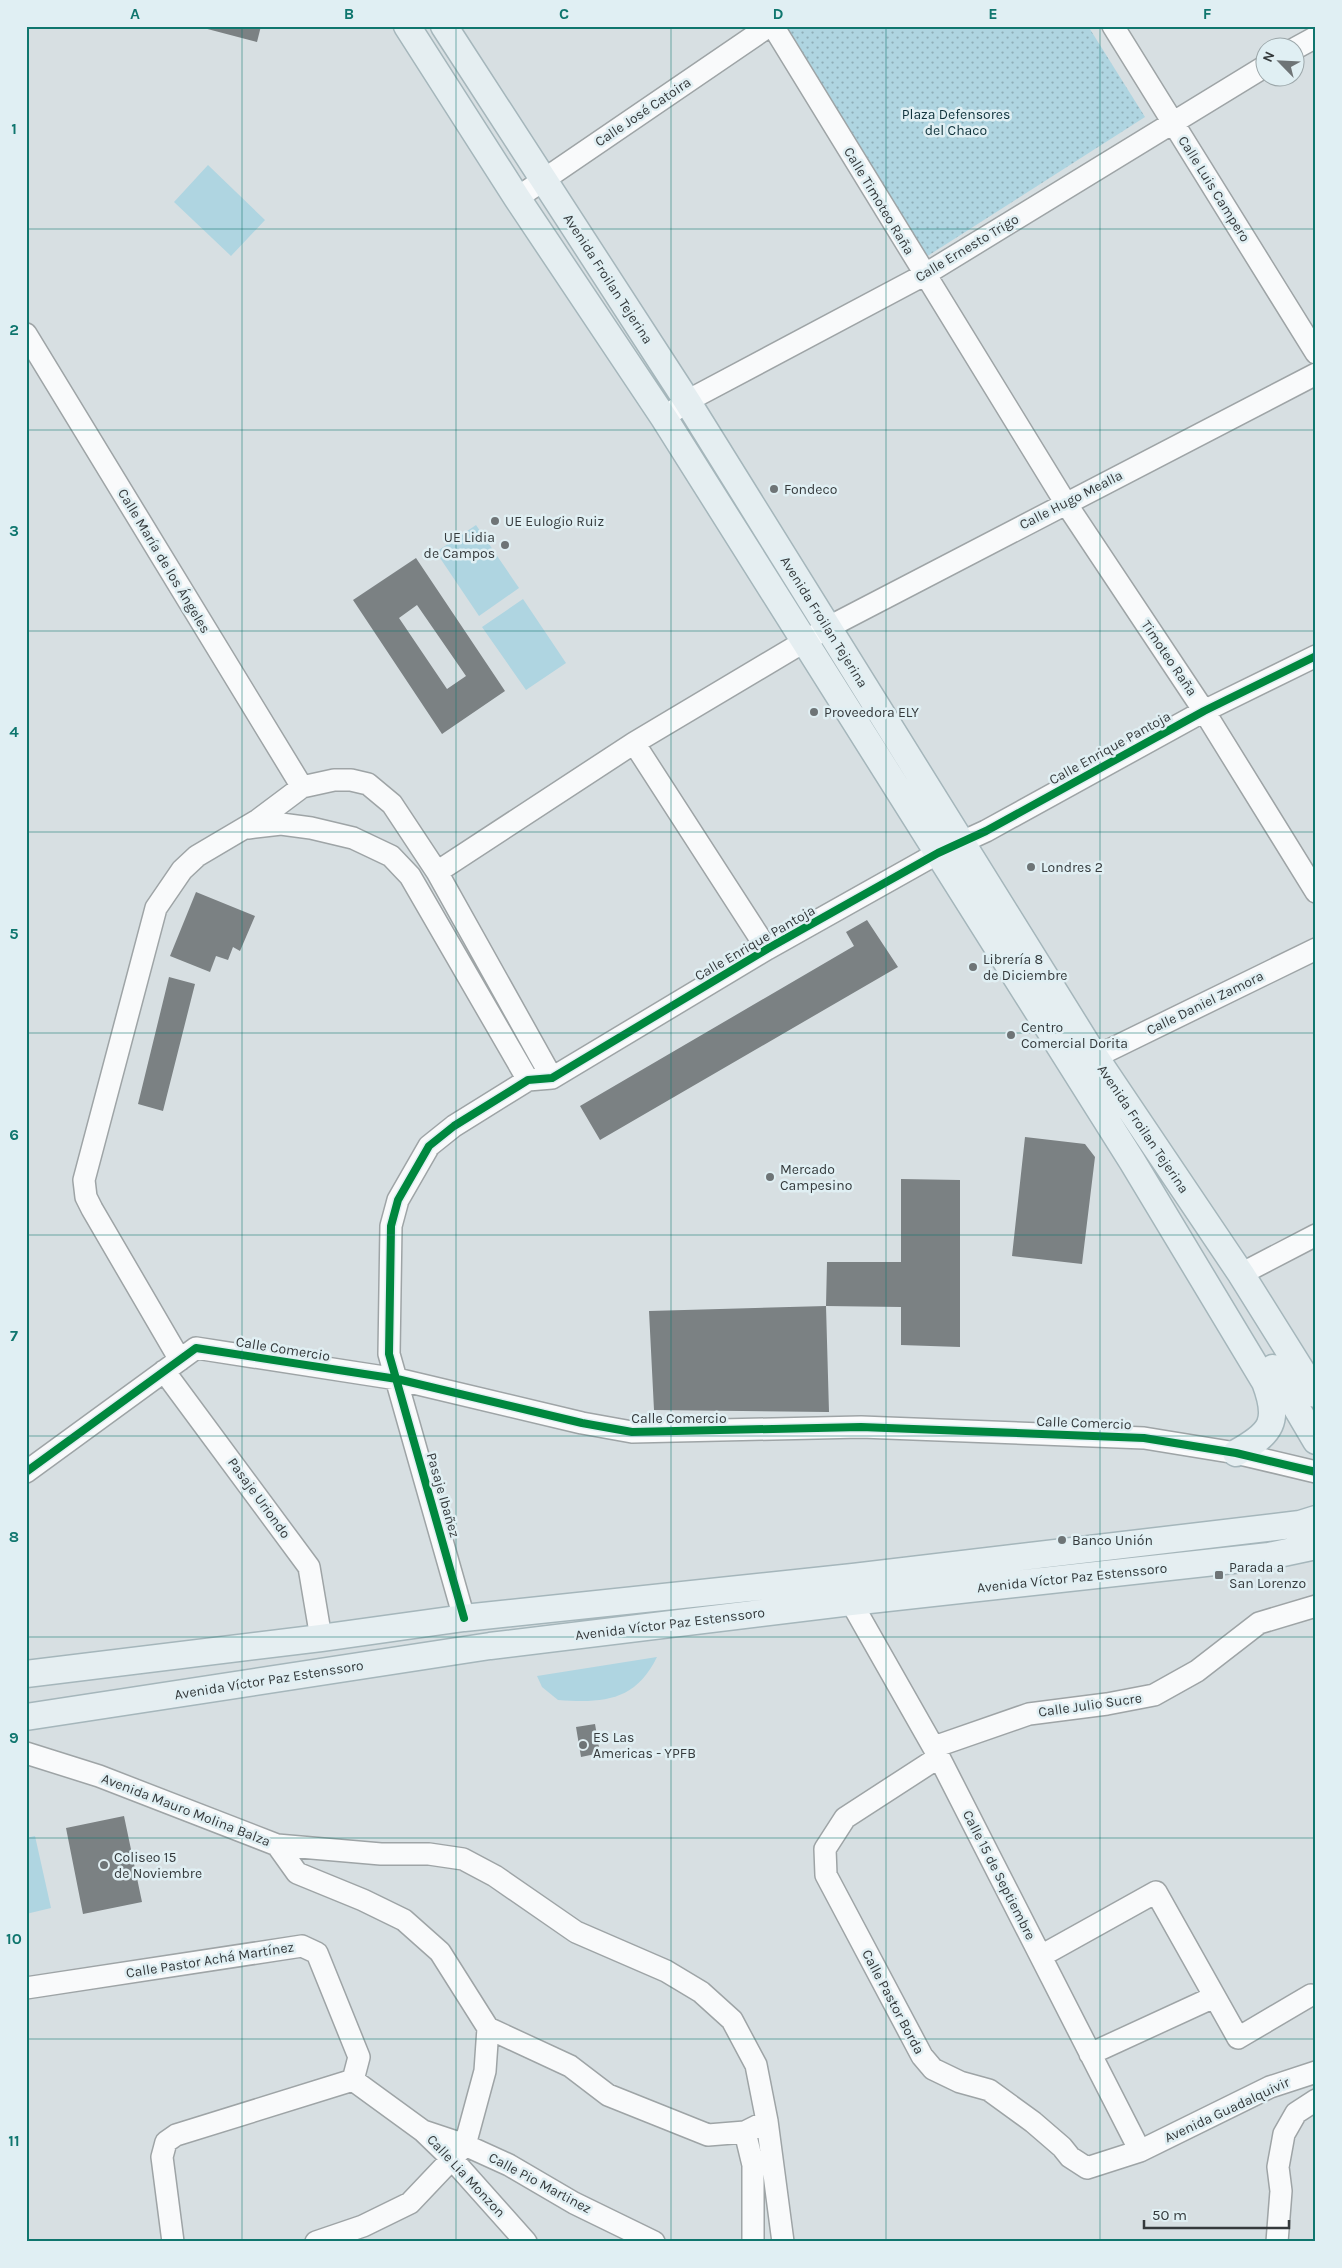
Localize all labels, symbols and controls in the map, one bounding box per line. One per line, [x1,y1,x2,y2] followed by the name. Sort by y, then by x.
[130,4,140,23] text: A
[344,4,354,23] text: B
[559,4,569,23] text: C
[773,4,784,23] text: D
[988,4,998,23] text: E
[1203,4,1212,23] text: F
[1254,38,1304,88] north arrow
[1259,49,1278,65] text: N
[592,74,694,150] street label: Calle José Catoira
[902,106,1010,139] park label: Plaza Defensores del Chaco
[11,119,17,138] text: 1
[1174,133,1254,245] street label: Calle Luis Campero
[840,144,918,258] street label: Calle Timoteo Raña
[912,210,1022,286] street label: Calle Ernesto Trigo
[560,211,656,347] street label: Avenida Froilan Tejerina
[9,320,19,339] text: 2
[1016,467,1126,533] street label: Calle Hugo Mealla
[784,481,837,498] place label: Fondeco
[768,483,780,495] marker: Fondeco
[114,485,215,636] street label: Calle María de los Ángeles
[505,513,604,530] place label: UE Eulogio Ruiz
[489,515,501,527] marker: UE Eulogio Ruiz
[9,521,19,540] text: 3
[424,529,495,562] place label: UE Lidia de Campos
[499,539,511,551] marker: UE Lidia de Campos
[777,553,871,691] street label: Avenida Froilan Tejerina
[1137,617,1201,699] street label: Timoteo Raña
[824,704,919,721] place label: Proveedora ELY
[808,706,820,718] marker: Proveedora ELY
[1046,708,1174,788] street label: Calle Enrique Pantoja
[9,722,19,741] text: 4
[1041,859,1103,876] place label: Londres 2
[1025,861,1037,873] marker: Londres 2
[692,902,818,984] street label: Calle Enrique Pantoja
[9,924,19,943] text: 5
[983,951,1067,984] place label: Librería 8 de Diciembre
[967,961,979,973] marker: Librería 8 de Diciembre
[1144,967,1266,1039] street label: Calle Daniel Zamora
[1021,1019,1128,1052] place label: Centro Comercial Dorita
[1005,1029,1017,1041] marker: Centro Comercial Dorita
[1094,1061,1192,1197] street label: Avenida Froilan Tejerina
[9,1125,19,1144] text: 6
[780,1161,852,1194] place label: Mercado Campesino
[764,1171,776,1183] marker: Mercado Campesino
[10,1326,18,1345] text: 7
[235,1333,331,1365] street label: Calle Comercio
[631,1410,727,1427] street label: Calle Comercio
[1036,1413,1132,1433] street label: Calle Comercio
[423,1451,463,1539] street label: Pasaje Ibañez
[224,1454,294,1542] street label: Pasaje Uriondo
[9,1527,19,1546] text: 8
[1072,1532,1153,1549] place label: Banco Unión
[1056,1534,1068,1546] marker: Banco Unión
[1229,1559,1306,1592] place label: Parada a San Lorenzo
[976,1560,1168,1596] street label: Avenida Víctor Paz Estenssoro
[1213,1569,1225,1581] marker: Parada a San Lorenzo
[574,1604,766,1644] street label: Avenida Víctor Paz Estenssoro
[173,1657,365,1703] street label: Avenida Víctor Paz Estenssoro
[1037,1689,1143,1721] street label: Calle Julio Sucre
[9,1728,19,1747] text: 9
[593,1729,696,1762] place label: ES Las Americas - YPFB
[577,1739,589,1751] marker: ES Las Americas - YPFB
[99,1770,273,1850] street label: Avenida Mauro Molina Balza
[959,1807,1039,1943] street label: Calle 15 de Septiembre
[114,1849,202,1882] place label: Coliseo 15 de Noviembre
[98,1859,110,1871] marker: Coliseo 15 de Noviembre
[6,1929,22,1948] text: 10
[125,1938,295,1982] street label: Calle Pastor Achá Martínez
[858,1947,928,2057] street label: Calle Pastor Borda
[1162,2073,1293,2146] street label: Avenida Guadalquivir
[8,2131,20,2150] text: 11
[423,2131,509,2221] street label: Calle Lia Monzon
[486,2149,594,2217] street label: Calle Pio Martinez
[1144,2198,1290,2230] scale bar
[1152,2206,1187,2224] text: 50 m

